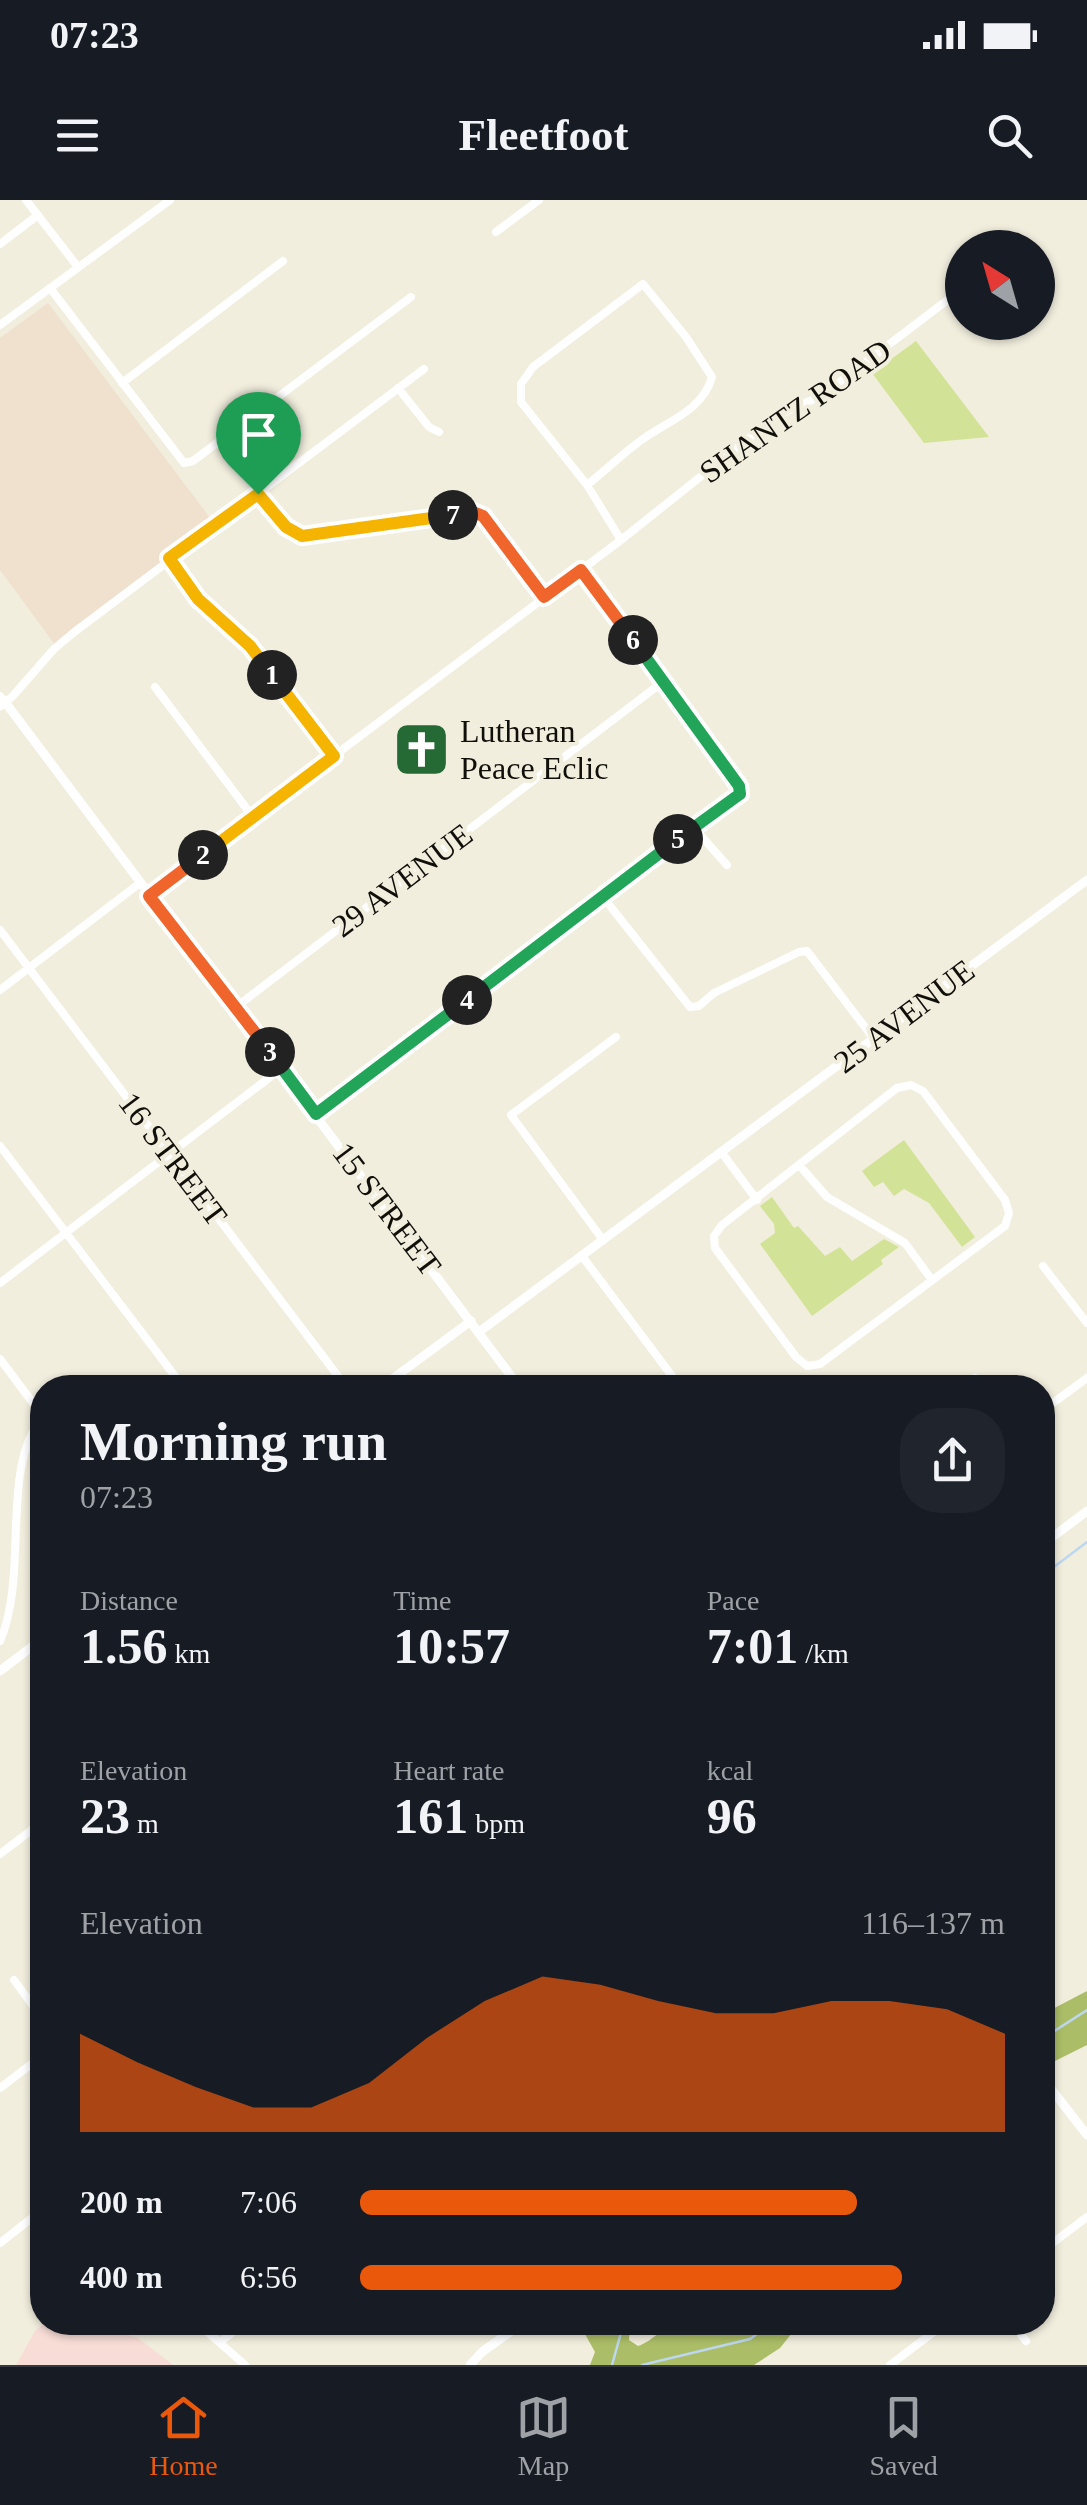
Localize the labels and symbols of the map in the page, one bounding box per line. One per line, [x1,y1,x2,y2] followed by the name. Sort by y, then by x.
[945,230,1055,340] north arrow
[693,332,897,490] street label: SHANTZ ROAD
[216,392,301,495] pin
[428,490,478,540] pin: 7
[608,615,658,665] pin: 6
[247,650,297,700] pin: 1
[460,713,608,786] place label: Lutheran Peace Eclic
[391,719,451,779] church icon: Lutheran Peace Eclic
[653,814,703,864] pin: 5
[325,816,479,944] street label: 29 AVENUE
[178,830,228,880] pin: 2
[827,952,981,1080] street label: 25 AVENUE
[442,975,492,1025] pin: 4
[245,1027,295,1077] pin: 3
[111,1085,235,1233] street label: 16 STREET
[325,1135,449,1283] street label: 15 STREET

